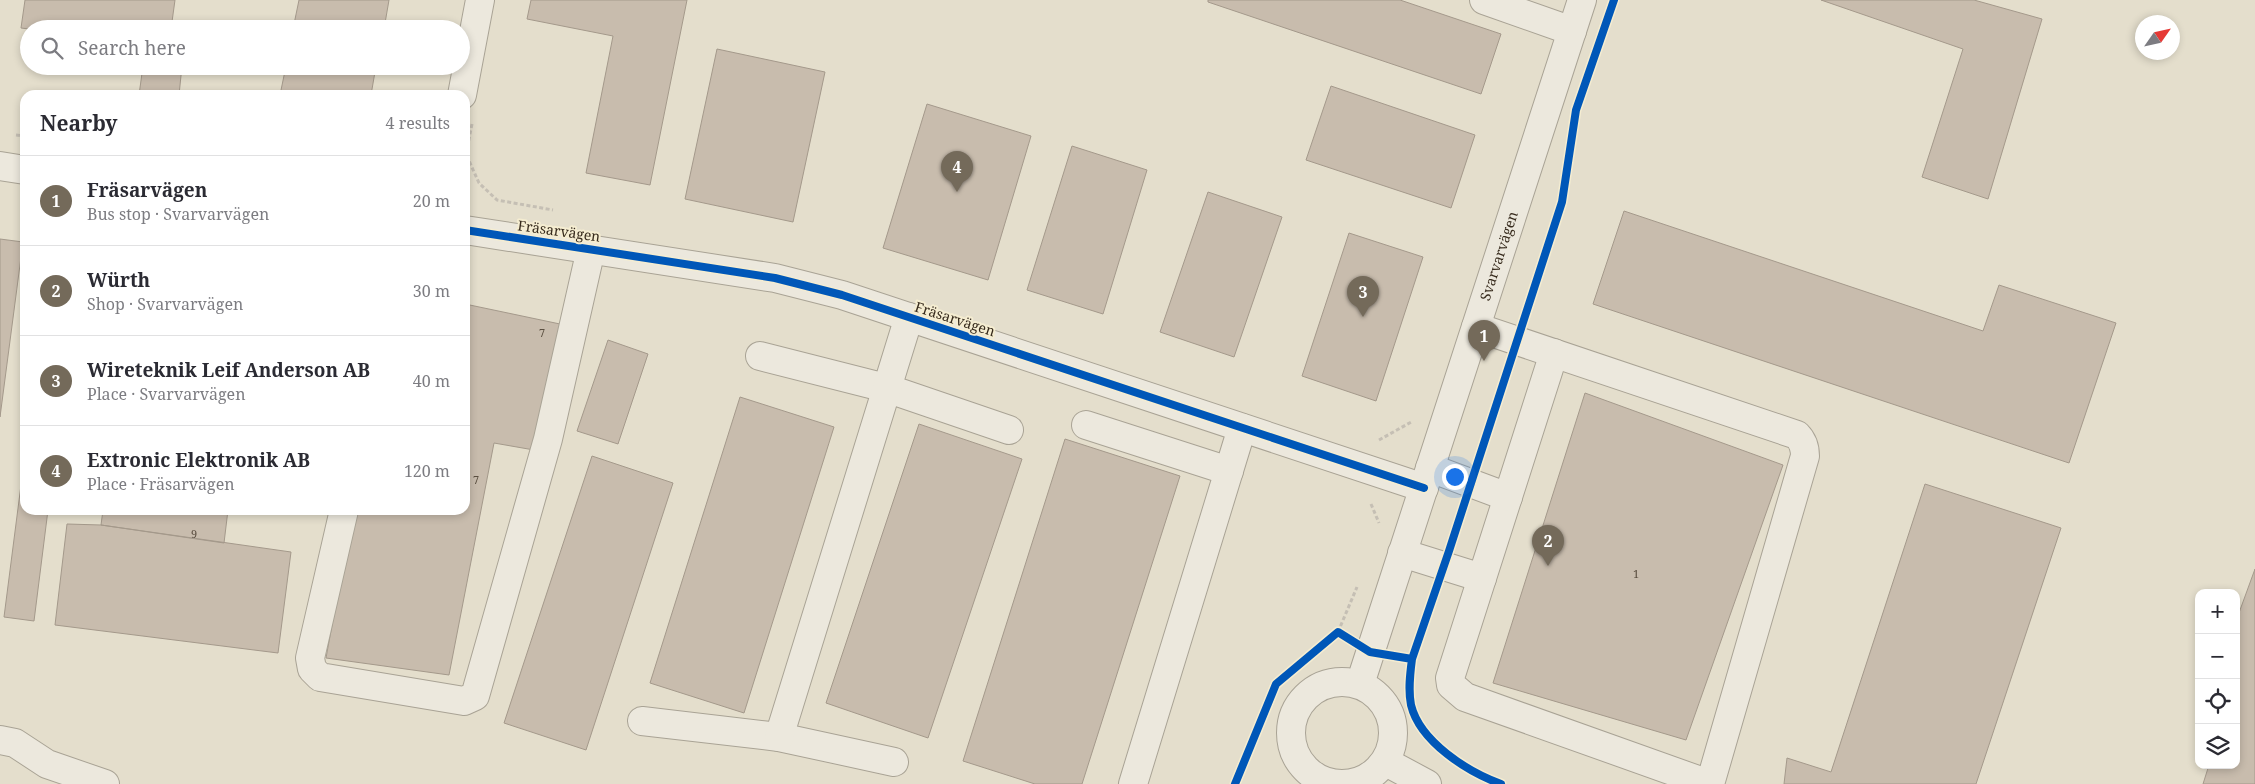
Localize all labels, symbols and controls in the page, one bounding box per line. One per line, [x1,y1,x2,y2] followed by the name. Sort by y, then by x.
[2135,15,2180,60] north arrow
[20,20,470,75] search box
[38,34,66,62] icon: search
[78,35,186,61] text: Search here
[40,109,118,137] text: Nearby
[386,112,450,134] text: 4 results
[941,151,973,192] pin: 4
[87,177,207,203] text: Fräsarvägen
[51,190,61,212] text: 1
[413,190,450,212] text: 20 m
[87,203,269,225] text: Bus stop · Svarvarvägen
[1475,209,1522,303] street label: Svarvarvägen
[517,215,602,246] street label: Fräsarvägen
[87,267,150,293] text: Würth
[1347,276,1379,317] pin: 3
[51,280,61,302] text: 2
[413,280,450,302] text: 30 m
[87,293,243,315] text: Shop · Svarvarvägen
[913,297,998,340] street label: Fräsarvägen
[1468,320,1500,361] pin: 1
[539,325,545,340] house number: 7
[87,357,370,383] text: Wireteknik Leif Anderson AB
[51,370,61,392] text: 3
[413,370,450,392] text: 40 m
[87,383,245,405] text: Place · Svarvarvägen
[87,447,310,473] text: Extronic Elektronik AB
[51,460,61,482] text: 4
[404,460,450,482] text: 120 m
[1442,464,1468,490] your location
[473,472,479,487] house number: 7
[87,473,235,495] text: Place · Fräsarvägen
[1532,525,1564,566] pin: 2
[191,526,197,541] house number: 9
[1633,566,1639,581] house number: 1
[2195,589,2240,769] map controls
[2195,589,2240,634] button: +
[2195,634,2240,679] button: −
[2195,679,2240,724] button: locate
[2195,724,2240,769] button: layers

